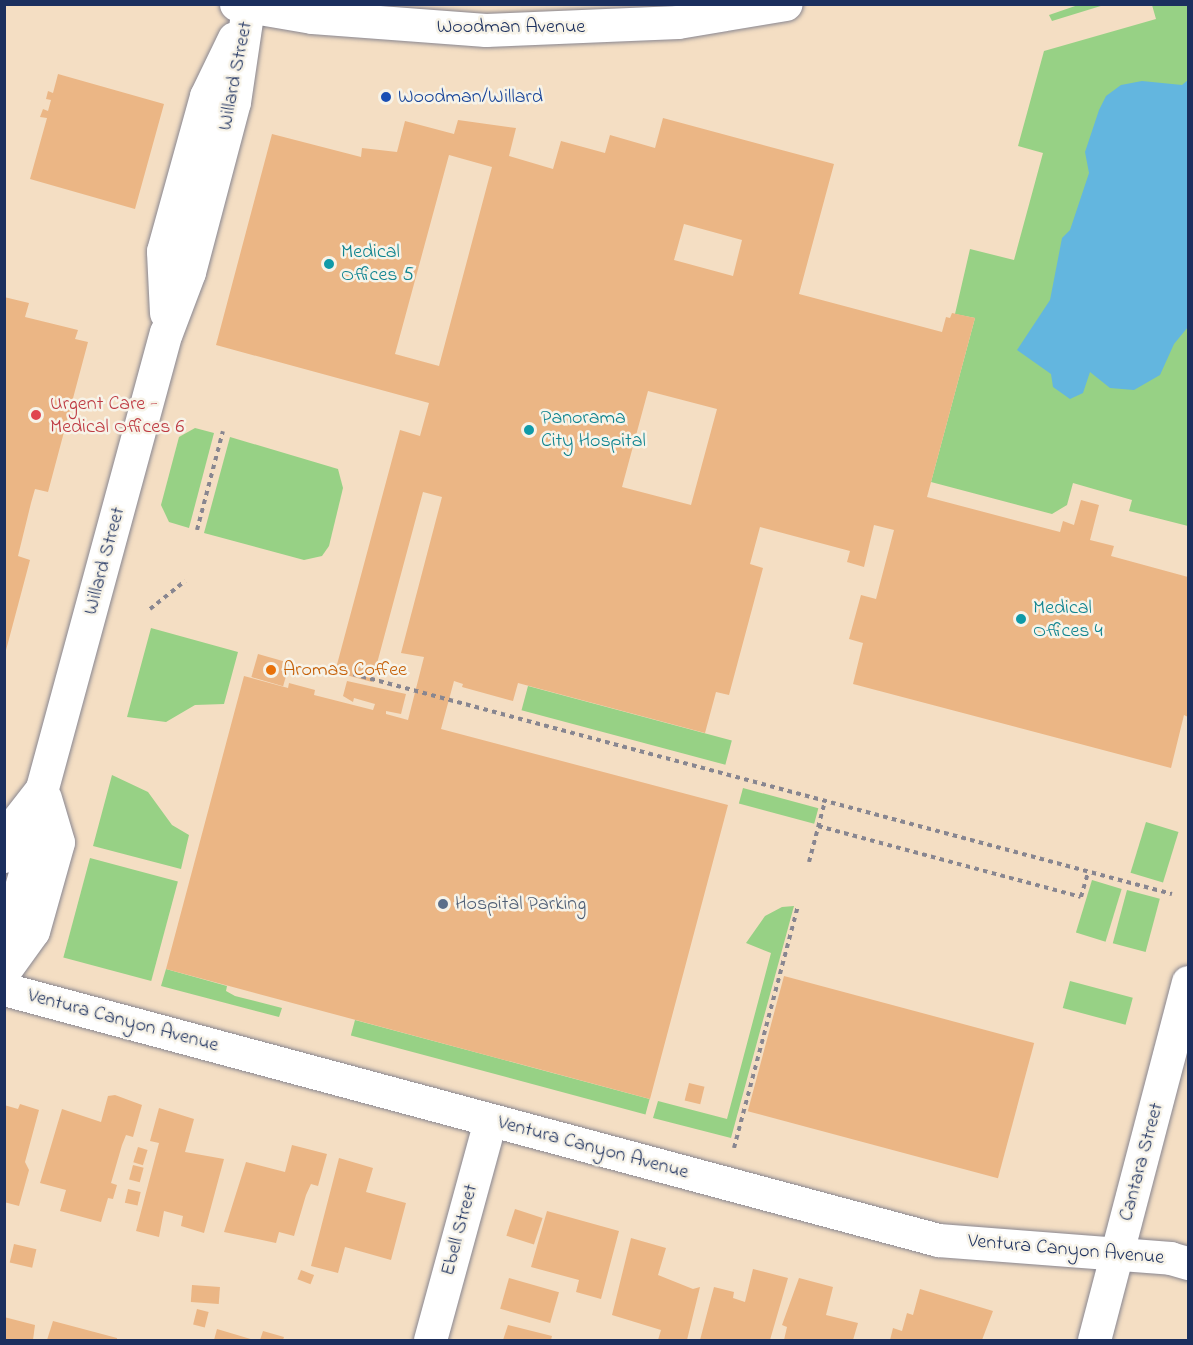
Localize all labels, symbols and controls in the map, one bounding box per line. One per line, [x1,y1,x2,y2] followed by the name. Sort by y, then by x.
[437,15,585,39] street label: Woodman Avenue
[214,19,258,133] street label: Willard Street
[398,85,543,109] place label: Woodman/Willard
[379,90,393,104] marker: Woodman/Willard
[341,240,414,287] place label: Medical Offices 5
[322,257,336,271] marker: Medical Offices 5
[50,392,184,439] place label: Urgent Care - Medical Offices 6
[27,406,45,424] marker: Urgent Care - Medical Offices 6
[541,406,646,453] place label: Panorama City Hospital
[522,423,536,437] marker: Panorama City Hospital
[79,505,131,617] street label: Willard Street
[1033,596,1103,643] place label: Medical Offices 4
[1014,612,1028,626] marker: Medical Offices 4
[283,658,407,682] place label: Aromas Coffee
[264,663,278,677] marker: Aromas Coffee
[455,892,586,916] place label: Hospital Parking
[436,897,450,911] marker: Hospital Parking
[25,984,221,1058] street label: Ventura Canyon Avenue
[1115,1100,1169,1224] street label: Cantara Street
[495,1111,691,1185] street label: Ventura Canyon Avenue
[436,1182,484,1278] street label: Ebell Street
[967,1229,1165,1271] street label: Ventura Canyon Avenue

